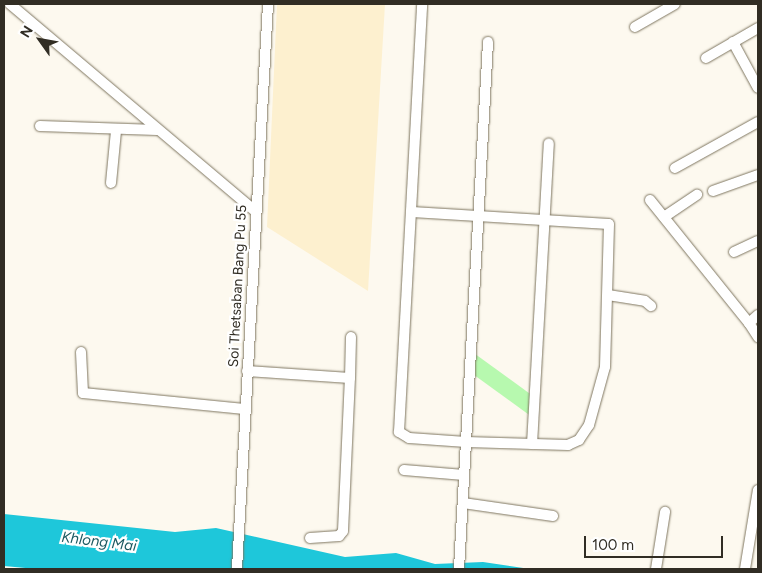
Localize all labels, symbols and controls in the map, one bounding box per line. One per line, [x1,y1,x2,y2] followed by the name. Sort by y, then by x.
[15,15,65,65] north arrow
[17,23,37,41] text: N
[225,204,251,368] street label: Soi Thetsaban Bang Pu 55
[587,526,726,558] scale bar
[60,528,138,556] water label: Khlong Mai
[592,536,634,554] text: 100 m

